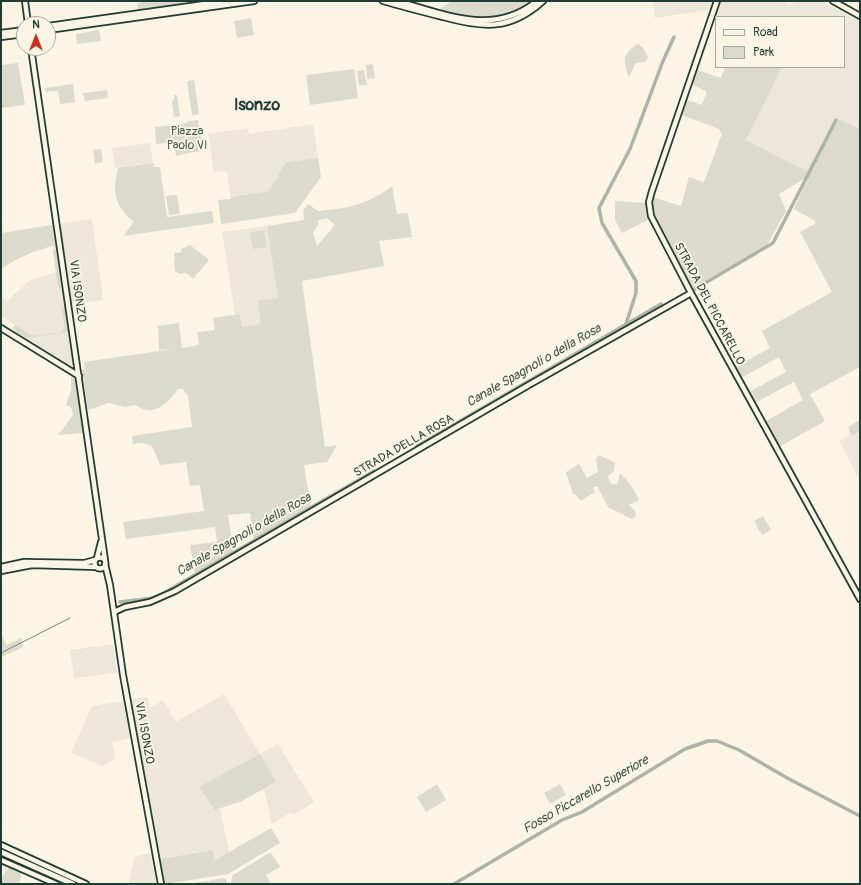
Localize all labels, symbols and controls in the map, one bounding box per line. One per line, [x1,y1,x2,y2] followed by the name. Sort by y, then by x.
[16,16,56,56] north arrow
[715,16,845,68] legend
[32,18,40,31] text: N
[753,25,778,40] text: Road
[753,45,774,60] text: Park
[234,96,280,116] district label: Isonzo
[167,125,207,153] park label: Piazza Paolo VI
[671,240,747,368] street label: STRADA DEL PICCARELLO
[65,259,89,323] street label: VIA ISONZO
[464,321,604,411] water label: Canale Spagnoli o della Rosa
[351,411,457,481] street label: STRADA DELLA ROSA
[174,490,314,580] water label: Canale Spagnoli o della Rosa
[131,701,157,765] street label: VIA ISONZO
[520,753,652,837] water label: Fosso Piccarello Superiore

